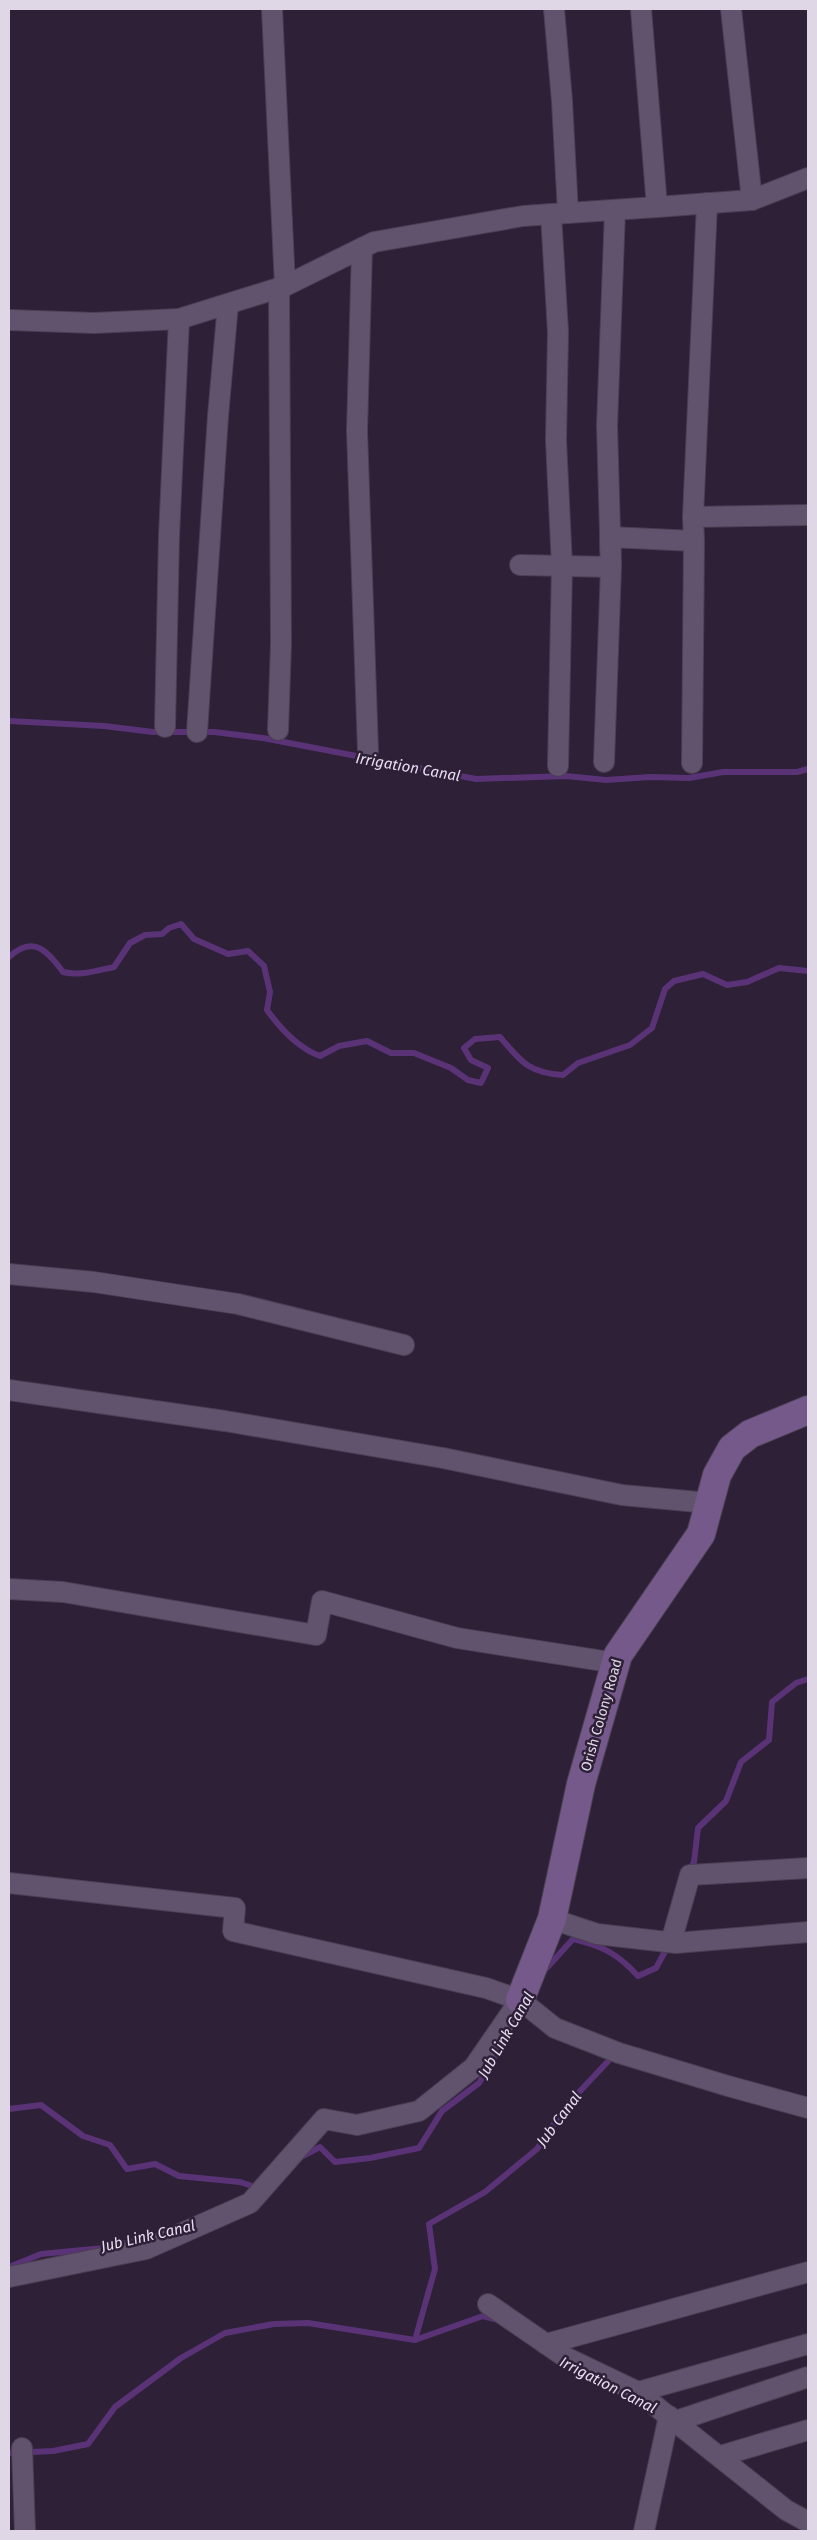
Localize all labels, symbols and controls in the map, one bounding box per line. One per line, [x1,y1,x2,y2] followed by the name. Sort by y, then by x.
[354,749,462,785] water label: Irrigation Canal
[577,1657,626,1773] street label: Orish Colony Road
[474,1989,538,2082] water label: Jub Link Canal
[532,2088,585,2151] water label: Jub Canal
[98,2216,197,2256] water label: Jub Link Canal
[557,2353,659,2417] water label: Irrigation Canal

